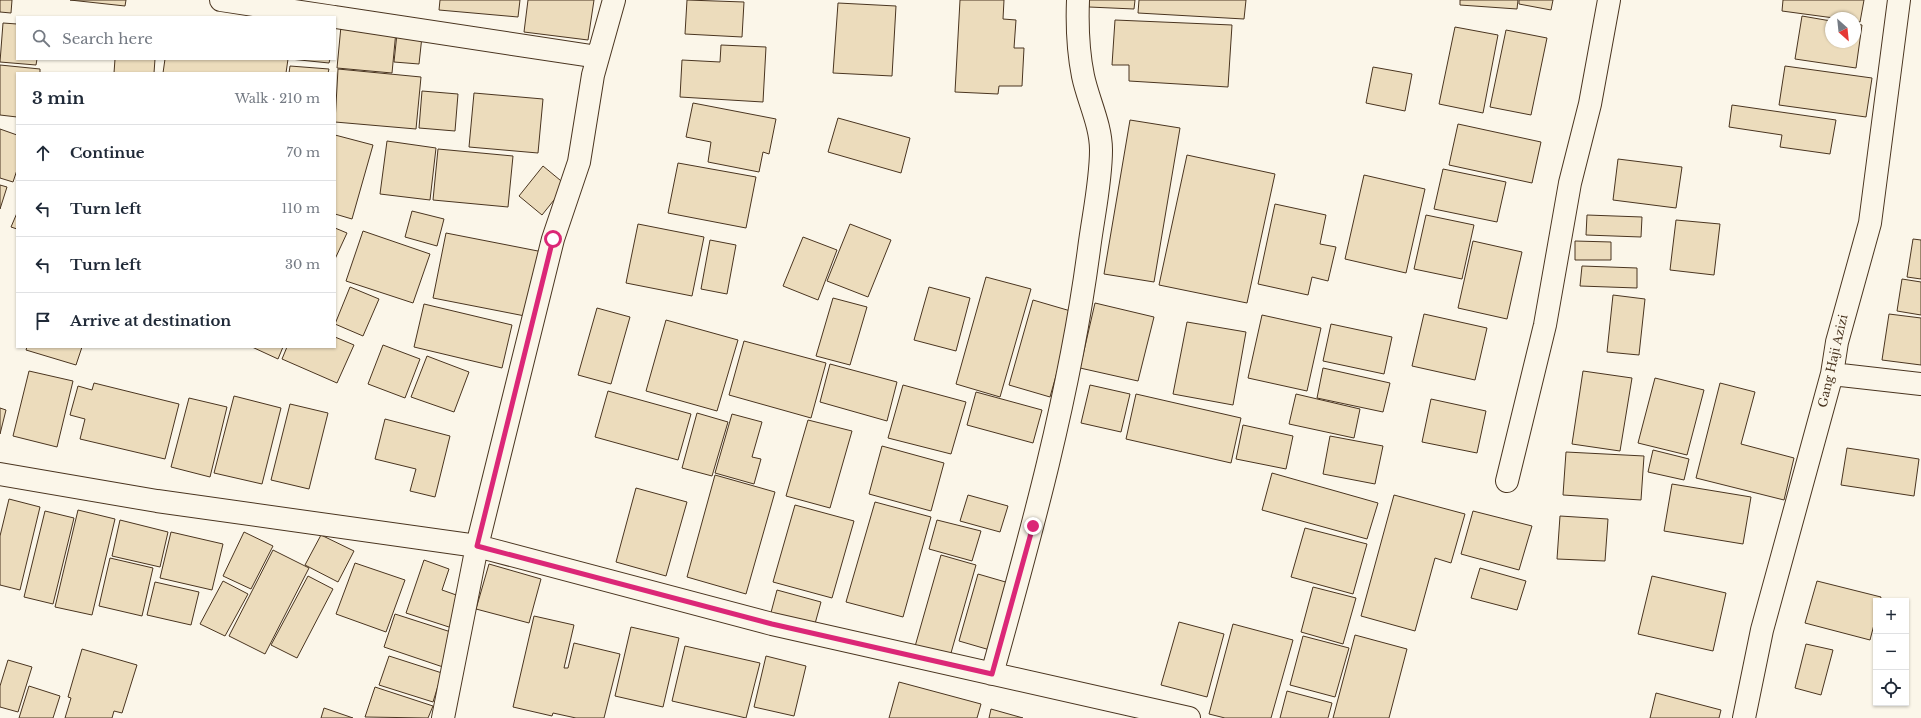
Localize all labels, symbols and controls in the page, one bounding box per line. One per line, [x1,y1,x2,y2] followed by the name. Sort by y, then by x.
[1825,12,1861,48] north arrow
[16,16,336,60] search box
[30,27,52,49] icon: search
[62,29,153,48] text: Search here
[32,88,85,109] text: 3 min
[235,90,320,107] text: Walk · 210 m
[32,142,54,164] icon: ahead
[70,143,145,162] text: Continue
[287,144,320,161] text: 70 m
[32,198,54,220] icon: left
[70,199,141,218] text: Turn left
[281,200,320,217] text: 110 m
[544,230,562,248] route start
[32,254,54,276] icon: left
[70,255,141,274] text: Turn left
[285,256,320,273] text: 30 m
[32,310,54,332] icon: arrive
[70,311,231,330] text: Arrive at destination
[1815,313,1851,409] street label: Gang Haji Azizi
[1024,517,1042,535] route end
[1873,598,1909,706] map controls
[1873,598,1909,634] button: +
[1873,634,1909,670] button: −
[1873,670,1909,706] button: locate

